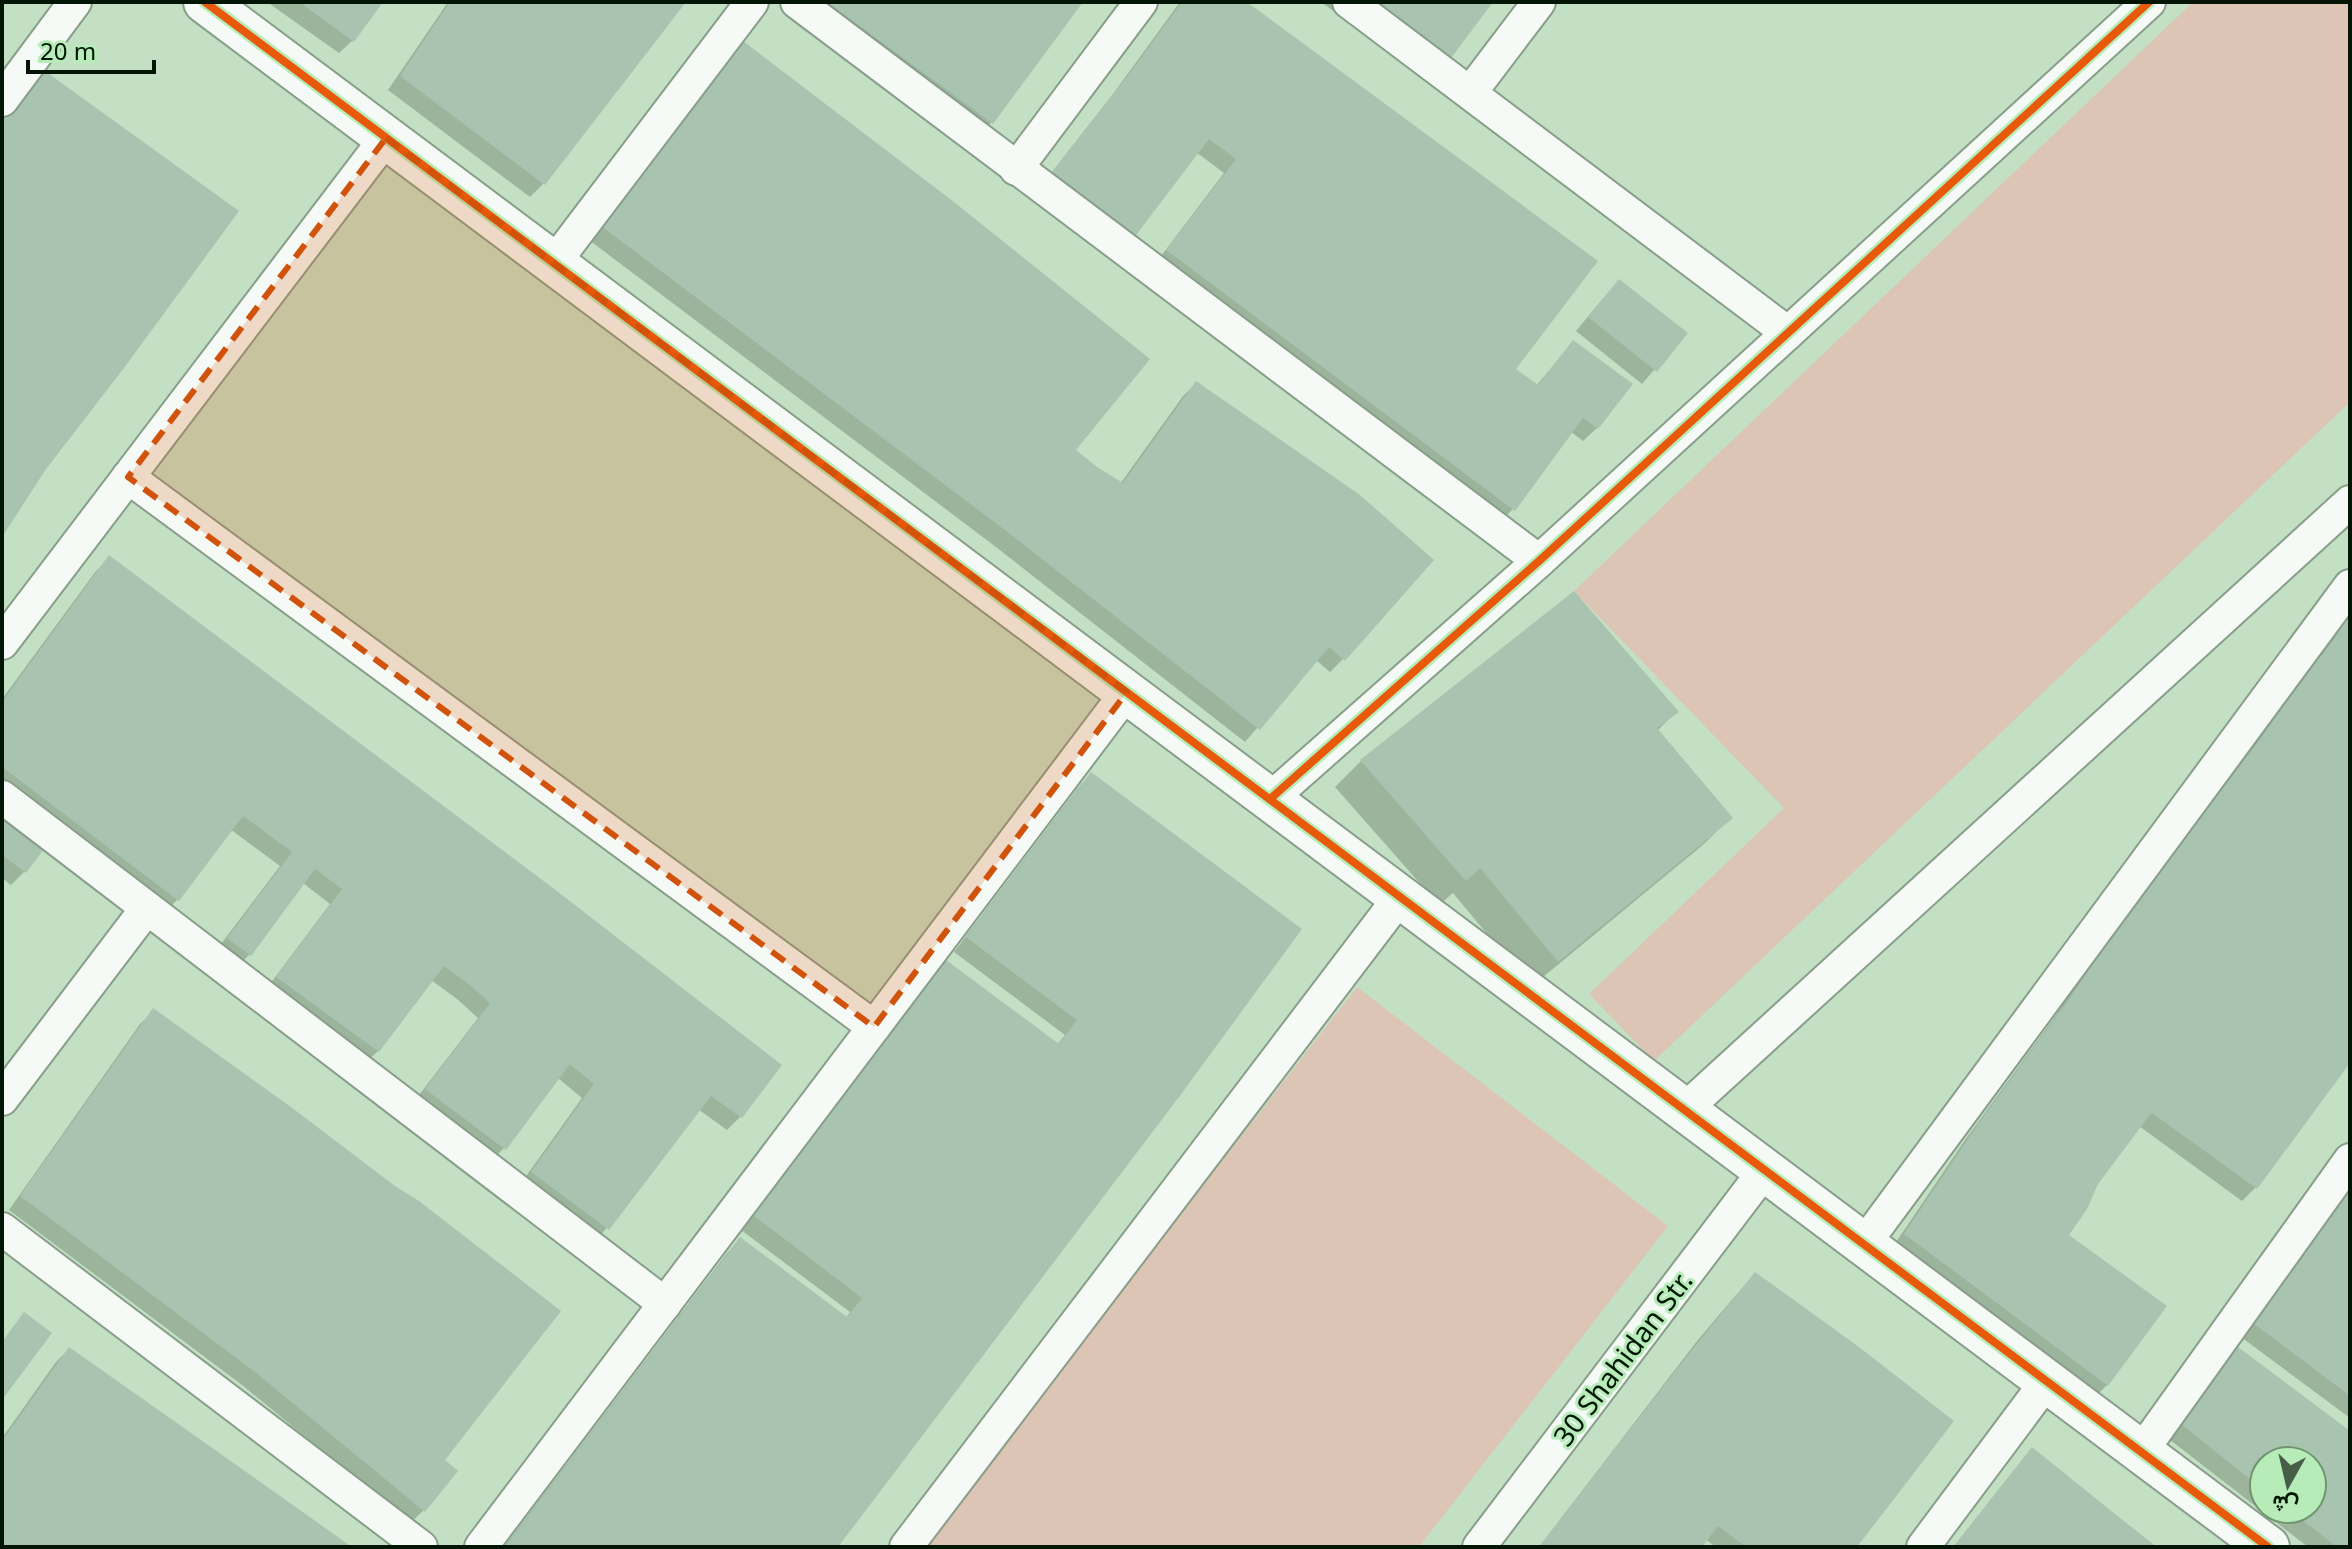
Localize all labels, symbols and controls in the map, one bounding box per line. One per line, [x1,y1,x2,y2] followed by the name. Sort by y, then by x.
[28,24,154,74] scale bar
[40,34,96,67] text: 20 m
[1544,1263,1700,1453] street label: 30 Shahidan Str.
[2248,1445,2328,1525] north arrow
[2270,1489,2300,1522] text: ش

